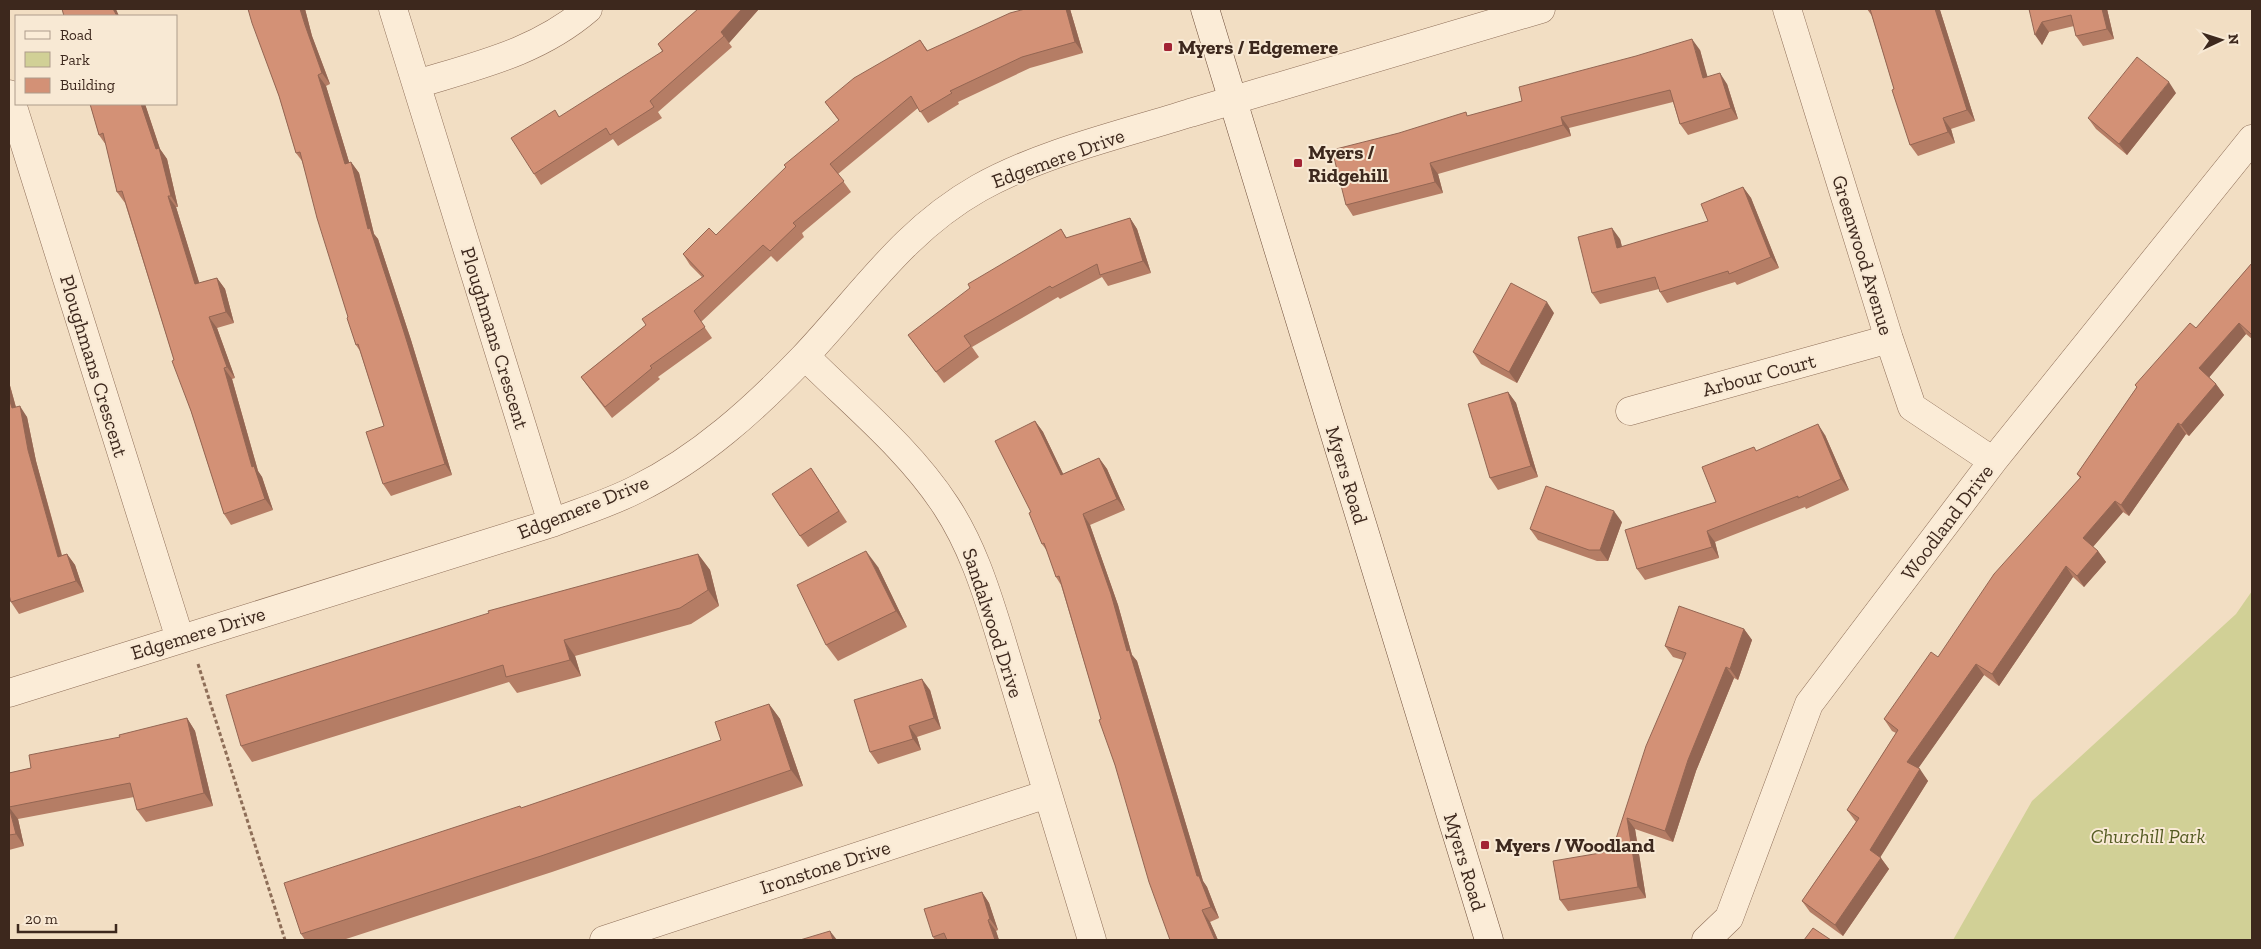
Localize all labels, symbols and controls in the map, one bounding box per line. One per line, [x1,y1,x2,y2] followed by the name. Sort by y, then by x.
[15,15,178,105] legend
[2196,15,2246,65] north arrow
[60,26,93,44] text: Road
[2225,33,2242,45] text: N
[1178,35,1339,59] place label: Myers / Edgemere
[1162,41,1174,53] marker: Myers / Edgemere
[60,51,90,69] text: Park
[60,76,115,94] text: Building
[988,123,1128,193] street label: Edgemere Drive
[1308,140,1388,187] place label: Myers / Ridgehill
[1292,157,1304,169] marker: Myers / Ridgehill
[1827,172,1899,338] street label: Greenwood Avenue
[456,244,534,432] street label: Ploughmans Crescent
[55,272,133,460] street label: Ploughmans Crescent
[1700,348,1819,402] street label: Arbour Court
[1321,423,1373,527] street label: Myers Road
[1896,460,1998,584] street label: Woodland Drive
[514,470,652,544] street label: Edgemere Drive
[958,545,1028,701] street label: Sandalwood Drive
[128,601,268,665] street label: Edgemere Drive
[1439,810,1491,914] street label: Myers Road
[2091,824,2205,848] park label: Churchill Park
[1495,833,1655,857] place label: Myers / Woodland
[757,835,893,899] street label: Ironstone Drive
[1479,839,1491,851] marker: Myers / Woodland
[18,902,115,934] scale bar
[25,910,58,928] text: 20 m

